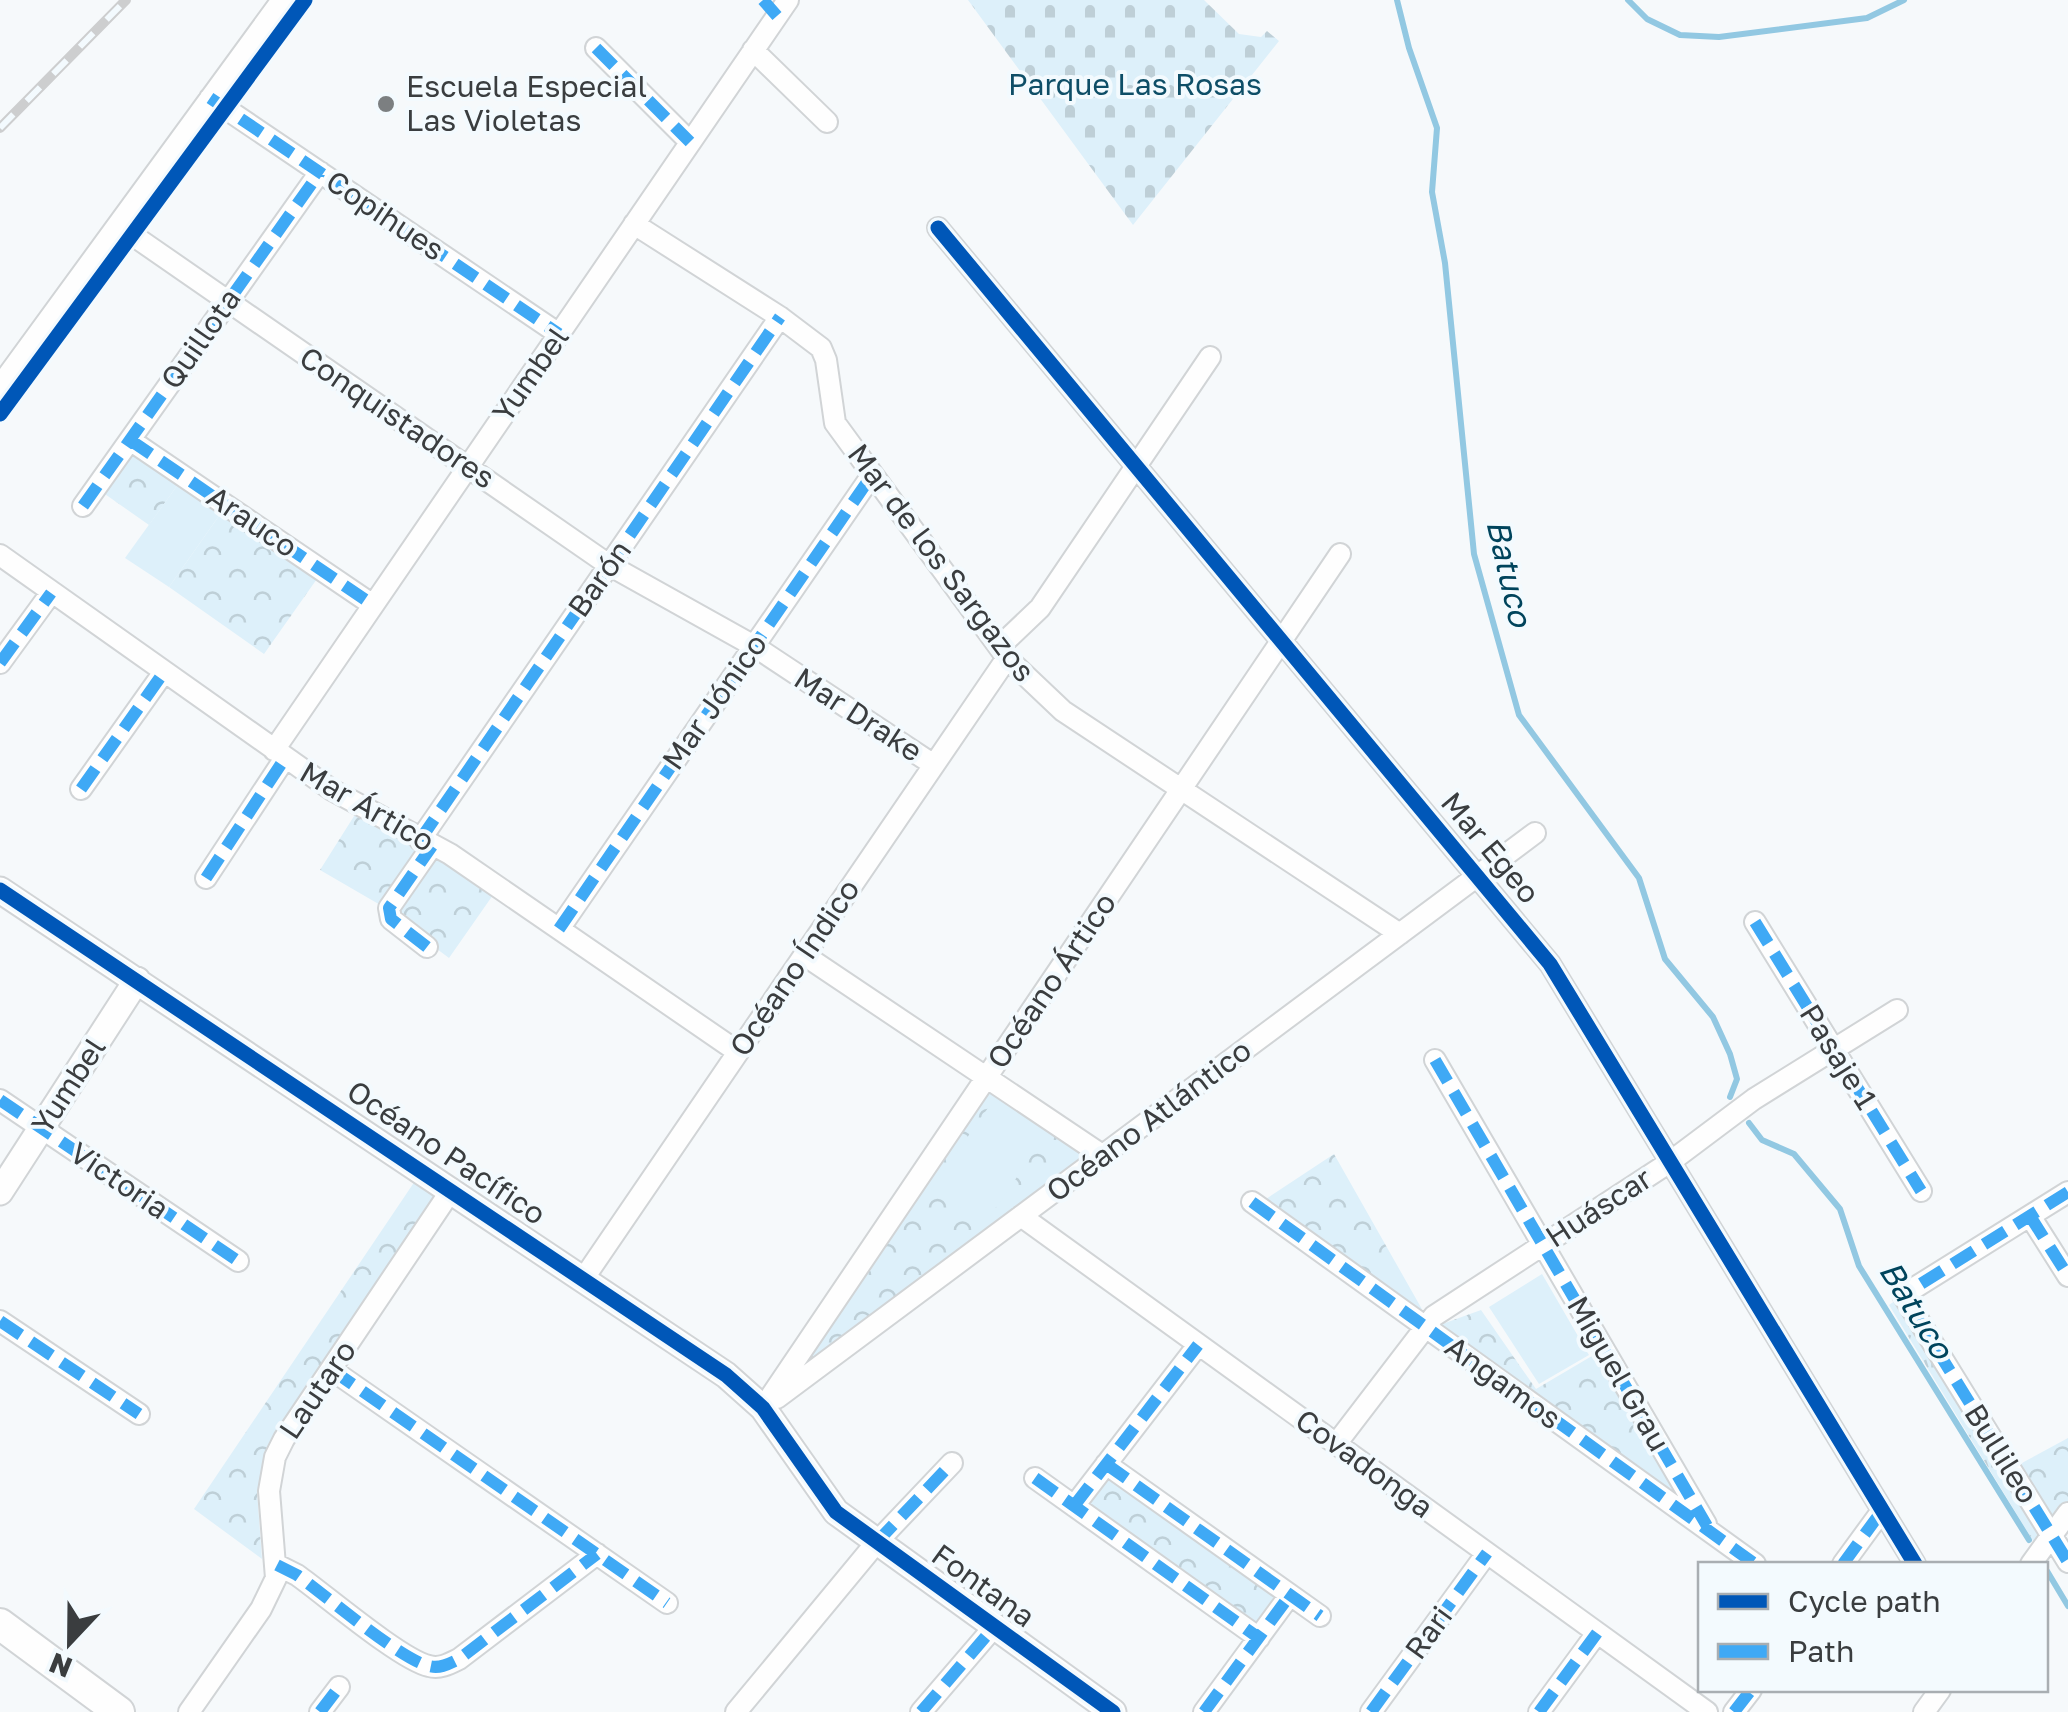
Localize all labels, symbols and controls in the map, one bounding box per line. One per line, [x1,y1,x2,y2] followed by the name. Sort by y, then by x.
[1008,66,1262,102] park label: Parque Las Rosas
[406,68,647,138] place label: Escuela Especial Las Violetas
[375,93,397,115] marker: Escuela Especial Las Violetas
[320,163,452,268] street label: Copihues
[153,281,248,396] street label: Quillota
[485,320,576,429] street label: Yumbel
[293,339,502,496] street label: Conquistadores
[841,436,1043,688] street label: Mar de los Sargazos
[201,478,304,564] street label: Arauco
[1479,516,1541,631] water label: Batuco
[560,533,638,624] street label: Barón
[654,627,774,776] street label: Mar Jónico
[788,660,929,769] street label: Mar Drake
[294,753,441,859] street label: Mar Ártico
[1434,785,1548,910] street label: Mar Egeo
[722,872,867,1063] street label: Océano Índico
[979,886,1123,1075] street label: Océano Ártico
[1793,997,1885,1115] street label: Pasaje 1
[24,1031,113,1140] street label: Yumbel
[1039,1032,1258,1209] street label: Océano Atlántico
[341,1073,553,1232] street label: Océano Pacífico
[63,1134,176,1226] street label: Victoria
[1539,1160,1658,1255] street label: Huáscar
[1872,1254,1963,1367] water label: Batuco
[1560,1290,1678,1457] street label: Miguel Grau
[1439,1328,1569,1436] street label: Angamos
[271,1333,363,1445] street label: Lautaro
[1957,1397,2046,1510] street label: Bullileo
[1289,1401,1440,1525] street label: Covadonga
[925,1536,1042,1634] street label: Fontana
[1698,1562,2048,1692] legend
[1788,1583,1941,1619] text: Cycle path
[20,1592,120,1692] north arrow
[1397,1599,1459,1666] street label: Rari
[1788,1633,1854,1669] text: Path
[44,1646,76,1685] text: N

